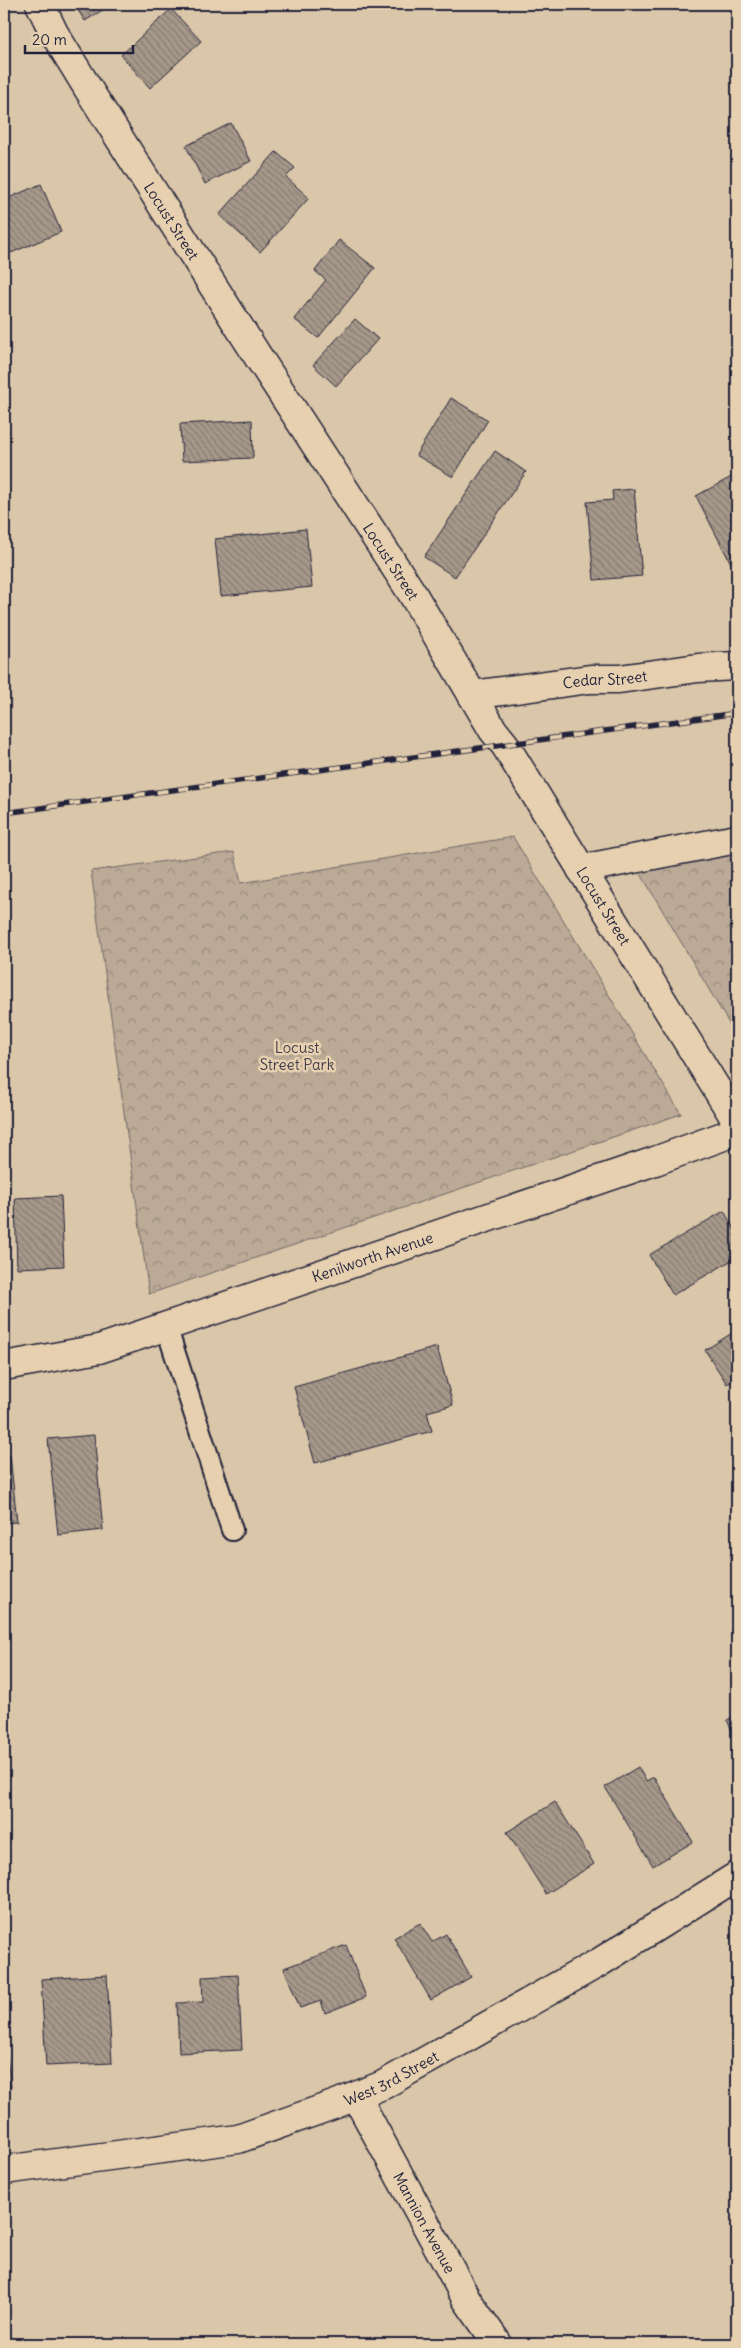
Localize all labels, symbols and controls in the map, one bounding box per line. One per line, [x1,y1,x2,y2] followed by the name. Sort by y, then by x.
[25,22,132,54] scale bar
[32,30,67,49] text: 20 m
[140,178,204,263] street label: Locust Street
[359,519,423,603] street label: Locust Street
[562,666,648,692] street label: Cedar Street
[573,863,635,948] street label: Locust Street
[260,1038,335,1074] park label: Locust Street Park
[309,1227,435,1286] street label: Kenilworth Avenue
[341,2046,442,2109] street label: West 3rd Street
[390,2169,460,2276] street label: Mannion Avenue

